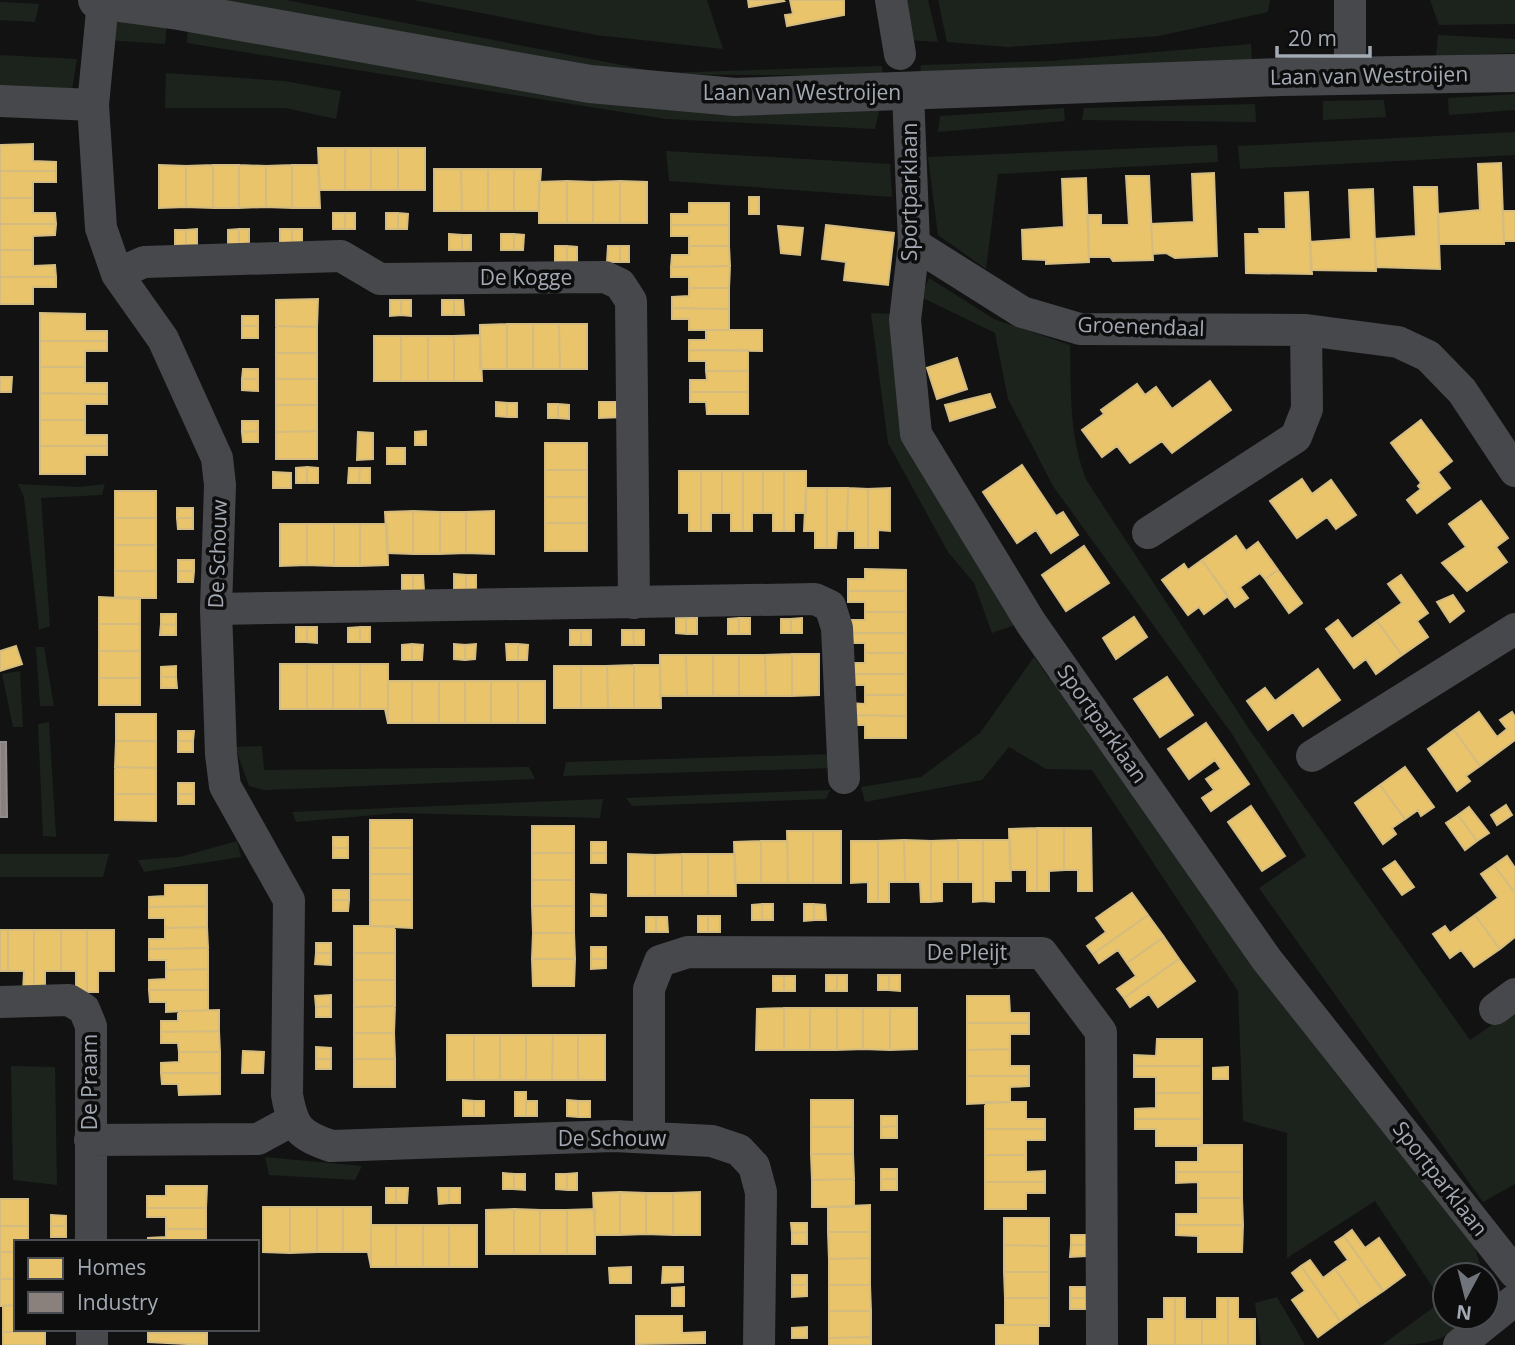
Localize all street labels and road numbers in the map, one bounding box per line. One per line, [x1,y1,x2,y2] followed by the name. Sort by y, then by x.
[1270,59,1468,91] street label: Laan van Westroijen
[703,78,901,106] street label: Laan van Westroijen
[895,123,923,261] street label: Sportparklaan
[480,263,572,291] street label: De Kogge
[1077,310,1205,342] street label: Groenendaal
[201,498,233,609] street label: De Schouw
[1052,659,1154,788] street label: Sportparklaan
[927,938,1007,966] street label: De Pleijt
[75,1034,103,1130] street label: De Praam
[1387,1115,1495,1242] street label: Sportparklaan
[558,1124,667,1152] street label: De Schouw

